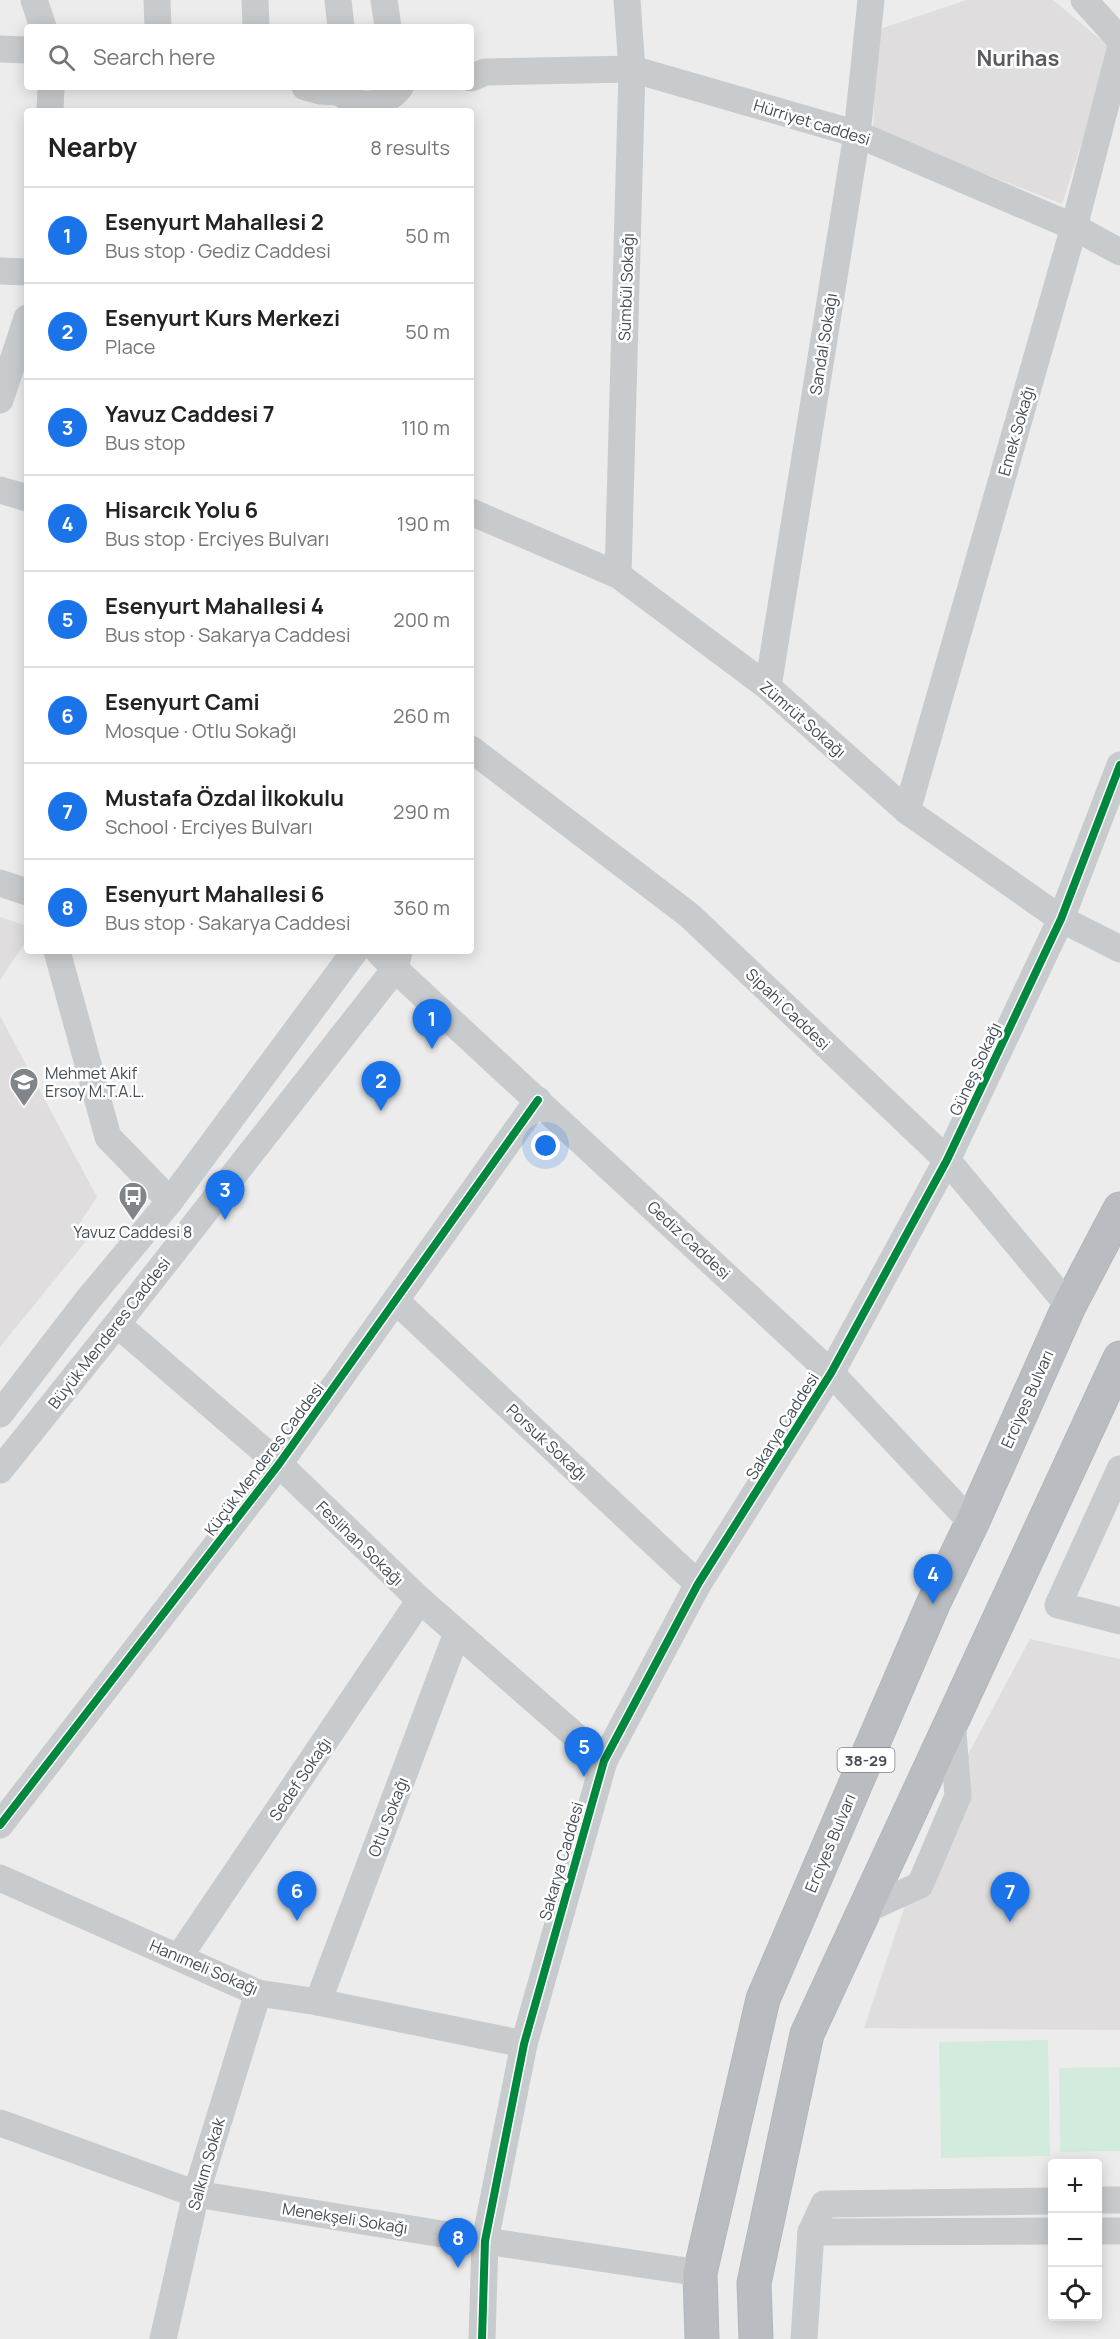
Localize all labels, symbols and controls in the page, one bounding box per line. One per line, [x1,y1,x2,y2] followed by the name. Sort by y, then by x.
[24,24,474,90] search box
[45,41,78,74] icon: search
[93,42,215,72] text: Search here
[977,43,1060,73] district label: Nurihas
[751,94,873,150] street label: Hürriyet caddesi
[48,129,137,165] text: Nearby
[370,134,450,161] text: 8 results
[105,207,324,237] text: Esenyurt Mahallesi 2
[63,222,72,249] text: 1
[405,222,450,249] text: 50 m
[613,233,639,341] street label: Sümbül Sokağı
[105,237,331,264] text: Bus stop · Gediz Caddesi
[804,291,842,397] street label: Sandal Sokağı
[105,303,340,333] text: Esenyurt Kurs Merkezi
[62,318,73,345] text: 2
[405,318,450,345] text: 50 m
[105,333,155,360] text: Place
[993,384,1039,478] street label: Emek Sokağı
[105,399,275,429] text: Yavuz Caddesi 7
[62,414,73,441] text: 3
[401,414,450,441] text: 110 m
[105,429,185,456] text: Bus stop
[105,495,258,525] text: Hisarcık Yolu 6
[61,510,74,537] text: 4
[397,510,450,537] text: 190 m
[105,525,330,552] text: Bus stop · Erciyes Bulvarı
[105,591,324,621] text: Esenyurt Mahallesi 4
[62,606,73,633] text: 5
[393,606,450,633] text: 200 m
[105,621,351,648] text: Bus stop · Sakarya Caddesi
[755,676,851,762] street label: Zümrüt Sokağı
[105,687,260,717] text: Esenyurt Cami
[61,702,74,729] text: 6
[393,702,450,729] text: 260 m
[105,717,297,744] text: Mosque · Otlu Sokağı
[105,783,344,813] text: Mustafa Özdal İlkokulu
[62,798,73,825] text: 7
[393,798,450,825] text: 290 m
[105,813,313,840] text: School · Erciyes Bulvarı
[105,879,324,909] text: Esenyurt Mahallesi 6
[61,894,74,921] text: 8
[393,894,450,921] text: 360 m
[105,909,351,936] text: Bus stop · Sakarya Caddesi
[741,963,835,1055] street label: Sipahi Caddesi
[412,1000,452,1049] pin: 1
[944,1019,1006,1119] street label: Güneş Sokağı
[45,1062,145,1102] place label: Mehmet Akif Ersoy M.T.A.L.
[362,1062,400,1111] pin: 2
[8,1066,40,1108] school or university icon: Mehmet Akif Ersoy M.T.A.L.
[531,1131,560,1160] your location
[206,1170,244,1220] pin: 3
[117,1180,149,1222] bus stop icon: Yavuz Caddesi 8
[643,1196,735,1284] street label: Gediz Caddesi
[74,1221,192,1243] place label: Yavuz Caddesi 8
[43,1253,175,1413] street label: Büyük Menderes Caddesi
[996,1346,1058,1452] street label: Erciyes Bulvarı
[740,1368,824,1484] street label: Sakarya Caddesi
[199,1378,329,1540] street label: Küçük Menderes Caddesi
[502,1399,592,1485] street label: Porsuk Sokağı
[312,1496,408,1590] street label: Feslihan Sokağı
[914,1554,952,1604] pin: 4
[564,1728,604,1777] pin: 5
[264,1733,336,1825] street label: Sedef Sokağı
[838,1748,894,1772] road number: 38-29
[363,1774,413,1860] street label: Otlu Sokağı
[799,1790,861,1896] street label: Erciyes Bulvarı
[534,1799,588,1923] street label: Sakarya Caddesi
[278,1872,316,1921] pin: 6
[990,1872,1030,1922] pin: 7
[146,1934,262,2000] street label: Hanımeli Sokağı
[182,2114,230,2213] street label: Salkım Sokak
[1048,2159,1102,2321] map controls
[1048,2159,1102,2213] button: +
[281,2197,409,2239] street label: Menekşeli Sokağı
[1048,2213,1102,2267] button: −
[438,2218,478,2268] pin: 8
[1048,2267,1102,2321] button: locate

